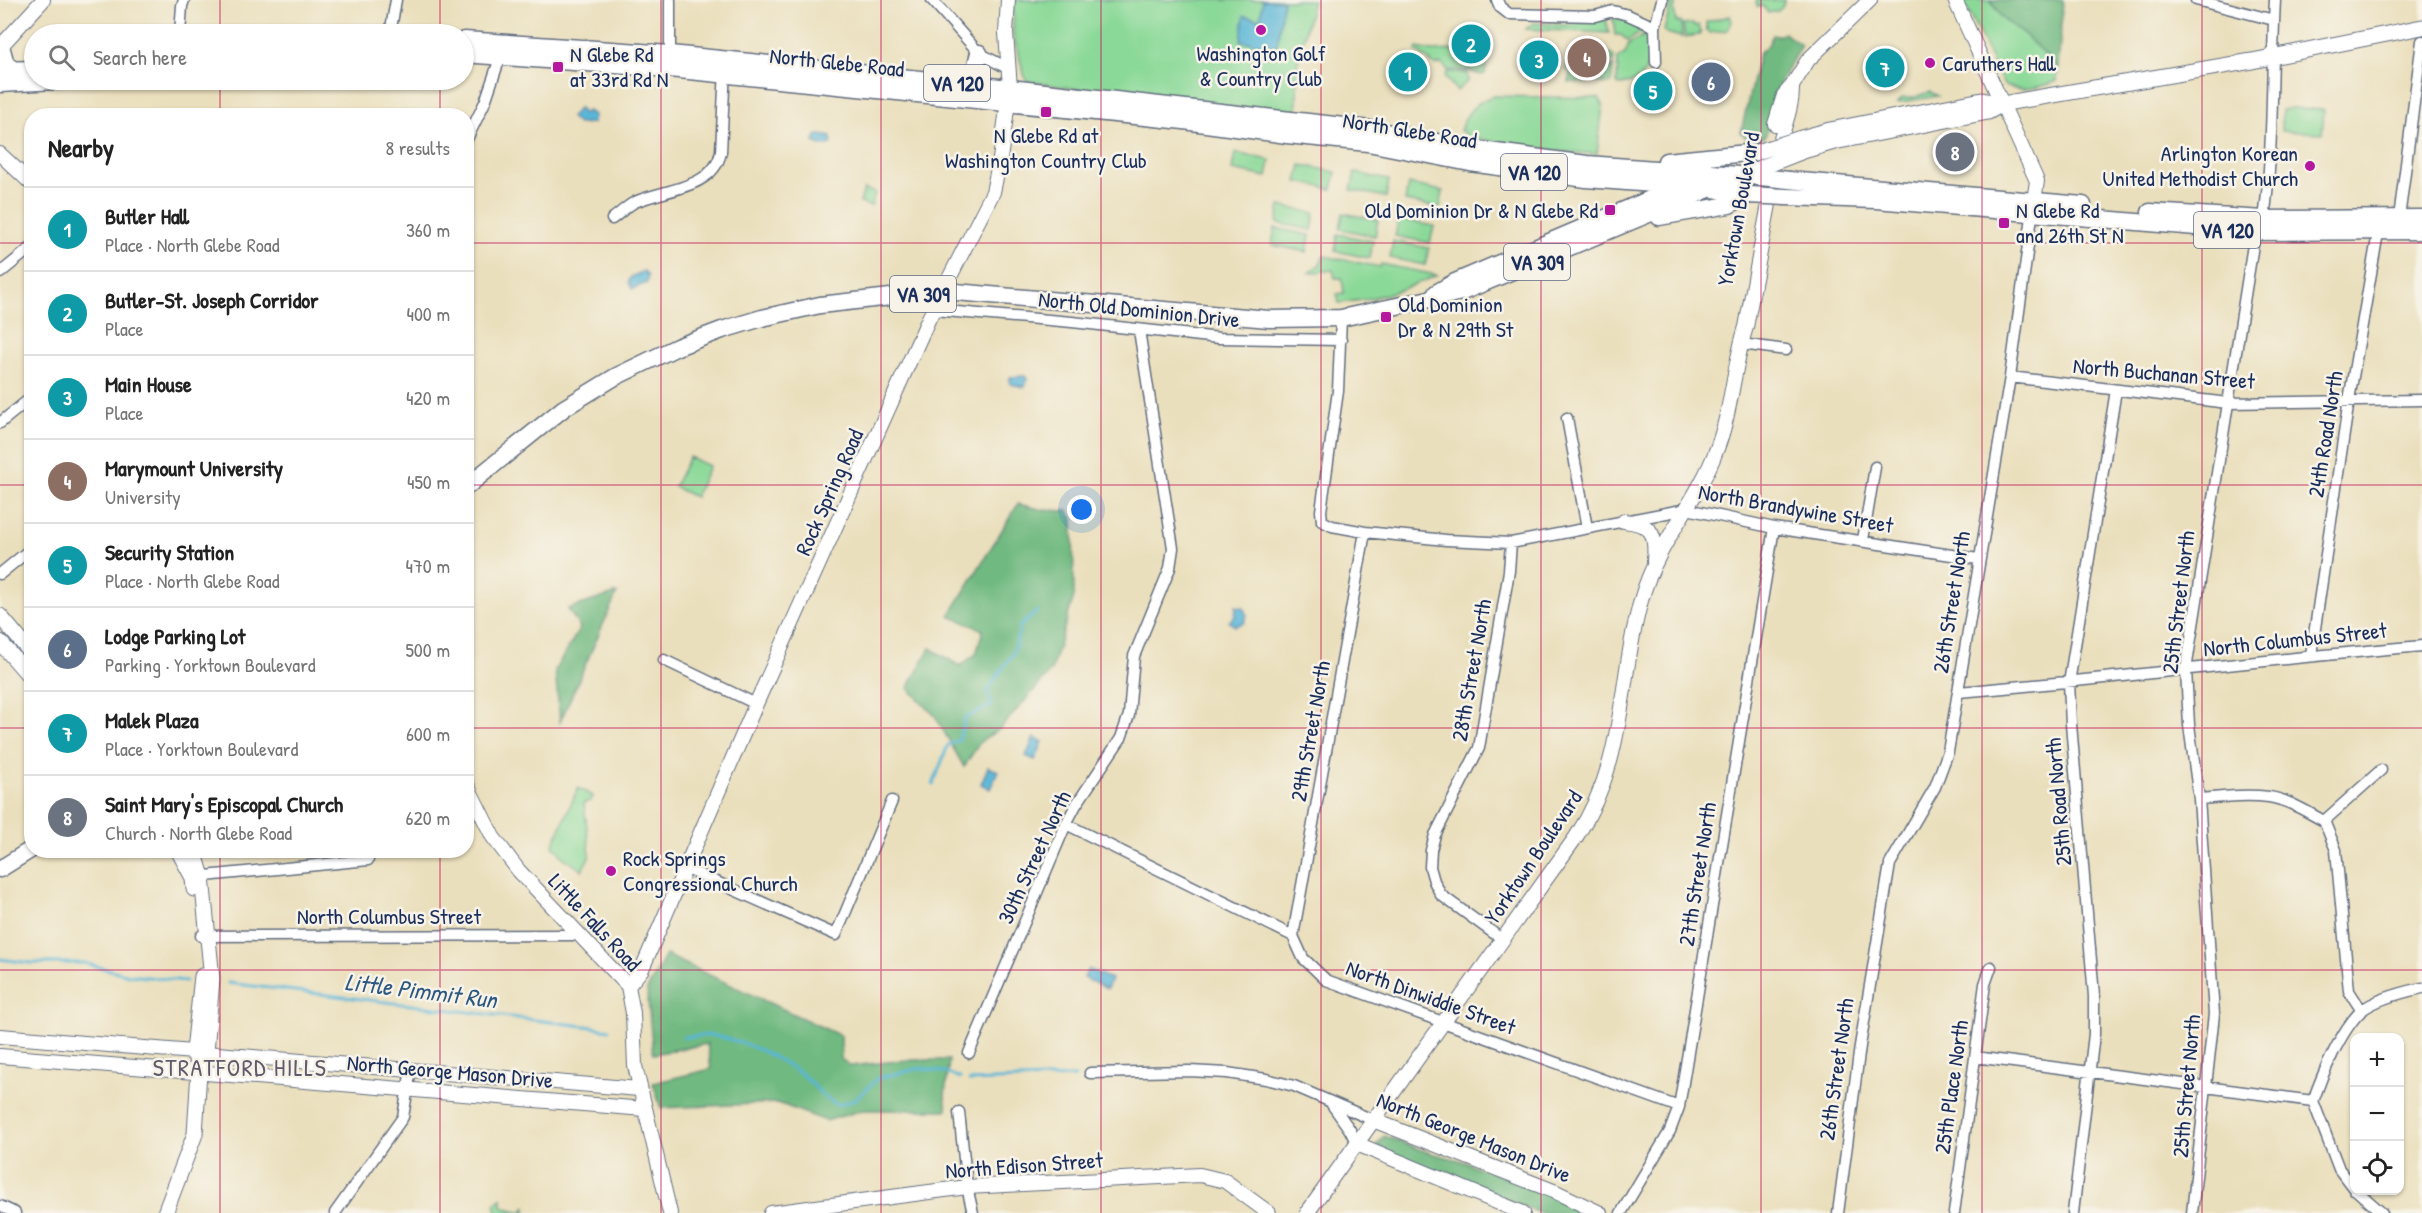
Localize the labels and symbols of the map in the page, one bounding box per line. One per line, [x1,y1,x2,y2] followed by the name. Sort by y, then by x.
[1452,22,1490,66] pin: 2
[1254,23,1268,37] marker: Washington Golf & Country Club
[1568,36,1606,80] pin: 4
[1196,38,1326,93] place label: Washington Golf & Country Club
[1520,38,1558,82] pin: 3
[570,39,668,94] place label: N Glebe Rd at 33rd Rd N
[768,40,906,84] street label: North Glebe Road
[1866,46,1904,90] pin: 7
[1942,48,2056,78] place label: Caruthers Hall
[1388,50,1428,94] pin: 1
[1923,56,1937,70] marker: Caruthers Hall
[551,60,565,74] marker: N Glebe Rd at 33rd Rd N
[1692,60,1730,104] pin: 6
[924,65,990,101] road number: VA 120
[1634,68,1672,113] pin: 5
[1039,105,1053,119] marker: N Glebe Rd at Washington Country Club
[1341,105,1479,155] street label: North Glebe Road
[945,120,1147,175] place label: N Glebe Rd at Washington Country Club
[1710,129,1766,288] street label: Yorktown Boulevard
[1936,130,1974,174] pin: 8
[2103,138,2298,193] place label: Arlington Korean United Methodist Church
[1501,154,1567,190] road number: VA 120
[2303,159,2317,173] marker: Arlington Korean United Methodist Church
[1364,195,1598,225] place label: Old Dominion Dr & N Glebe Rd
[2016,195,2124,250] place label: N Glebe Rd and 26th St N
[1603,203,1617,217] marker: Old Dominion Dr & N Glebe Rd
[2194,212,2260,248] road number: VA 120
[1997,216,2011,230] marker: N Glebe Rd and 26th St N
[1504,244,1570,280] road number: VA 309
[890,276,956,312] road number: VA 309
[1037,284,1241,334] street label: North Old Dominion Drive
[1398,289,1514,344] place label: Old Dominion Dr & N 29th St
[1379,310,1393,324] marker: Old Dominion Dr & N 29th St
[2072,350,2256,396] street label: North Buchanan Street
[2300,369,2350,499] street label: 24th Road North
[788,424,870,560] street label: Rock Spring Road
[1696,476,1896,540] street label: North Brandywine Street
[1067,495,1096,524] your location
[1925,529,1977,675] street label: 26th Street North
[2154,529,2202,675] street label: 25th Street North
[1444,597,1498,743] street label: 28th Street North
[2202,614,2389,664] street label: North Columbus Street
[1283,658,1337,804] street label: 29th Street North
[2037,737,2079,867] street label: 25th Road North
[1477,784,1589,930] street label: Yorktown Boulevard
[990,786,1078,928] street label: 30th Street North
[1671,800,1723,948] street label: 27th Street North
[623,843,797,898] place label: Rock Springs Congressional Church
[604,864,618,878] marker: Rock Springs Congressional Church
[542,866,648,978] street label: Little Falls Road
[297,901,481,931] street label: North Columbus Street
[1342,952,1520,1042] street label: North Dinwiddie Street
[343,965,501,1015] water label: Little Pimmit Run
[1811,996,1861,1142] street label: 26th Street North
[2165,1013,2207,1159] street label: 25th Street North
[1927,1018,1975,1156] street label: 25th Place North
[346,1047,554,1095] street label: North George Mason Drive
[153,1051,327,1083] district label: STRATFORD HILLS
[1373,1084,1576,1190] street label: North George Mason Drive
[944,1145,1104,1185] street label: North Edison Street

